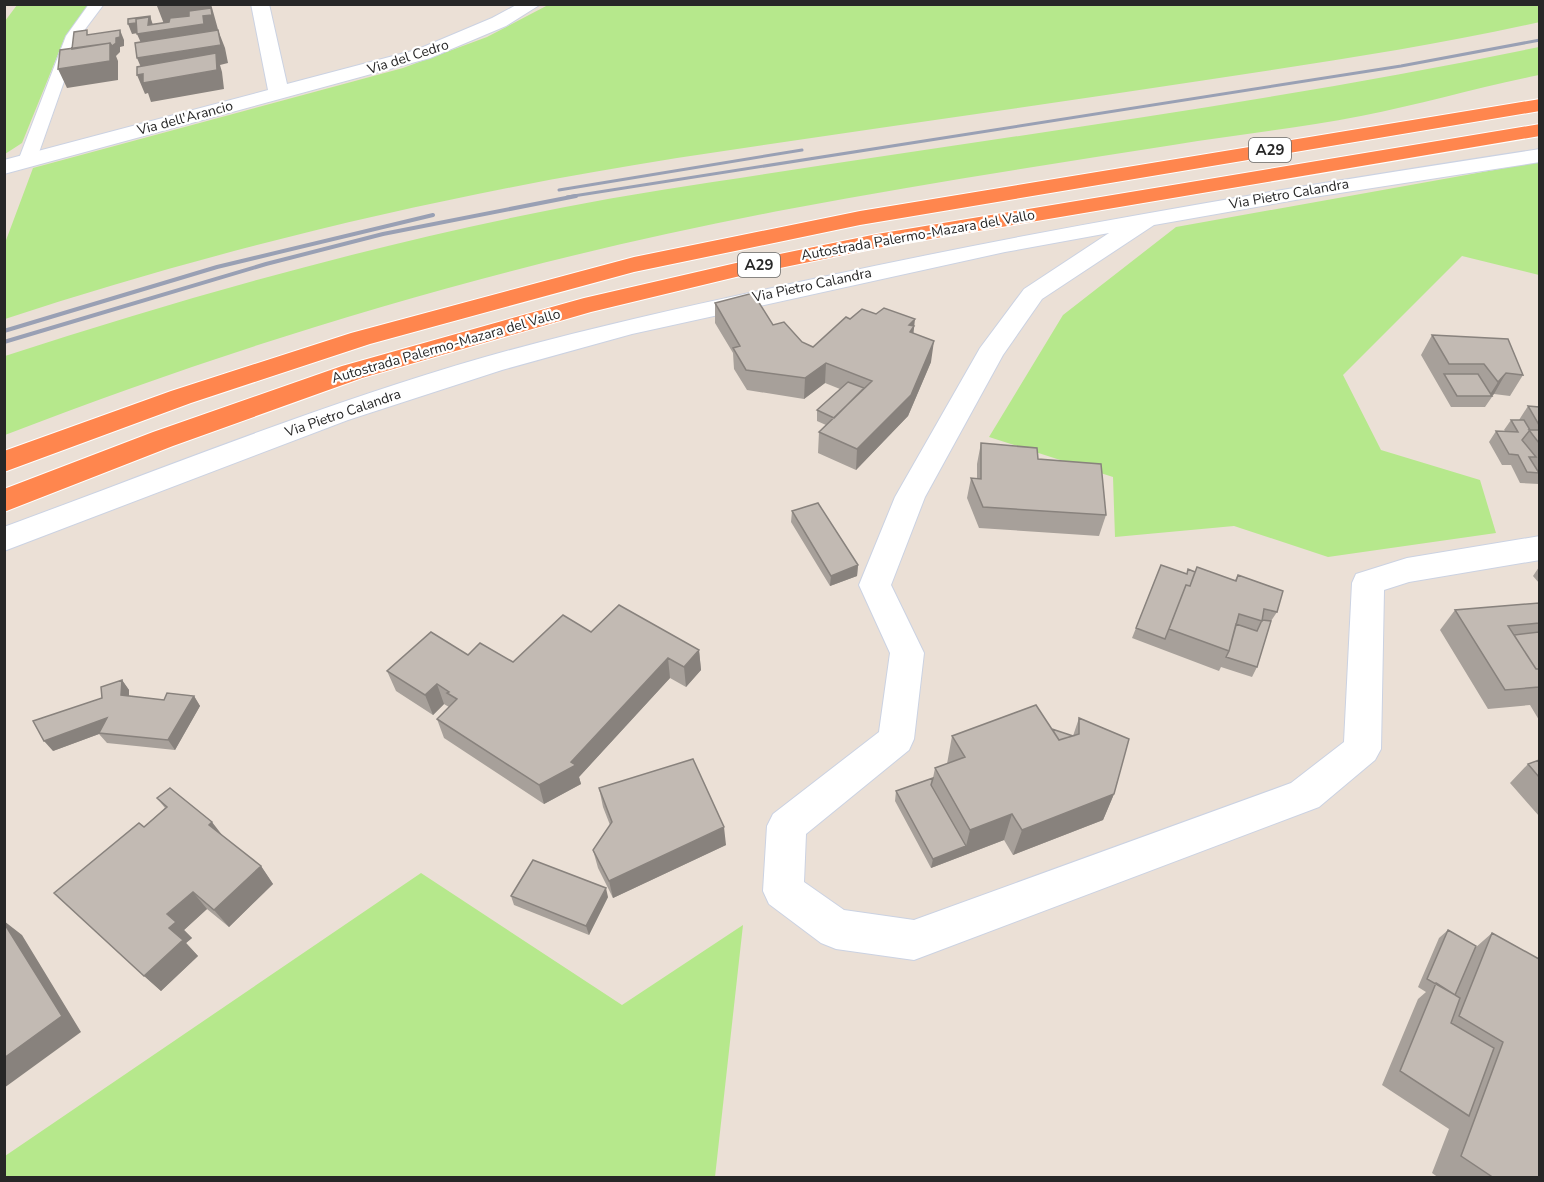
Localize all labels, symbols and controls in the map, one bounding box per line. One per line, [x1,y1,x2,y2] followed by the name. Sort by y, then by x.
[364,35,451,79] street label: Via del Cedro
[134,96,235,140] street label: Via dell'Arancio
[1249,138,1291,162] road number: A29
[1227,174,1350,214] street label: Via Pietro Calandra
[800,205,1037,265] street label: Autostrada Palermo-Mazara del Vallo
[738,253,780,277] road number: A29
[750,263,873,307] street label: Via Pietro Calandra
[329,304,563,388] street label: Autostrada Palermo-Mazara del Vallo
[282,384,403,442] street label: Via Pietro Calandra

